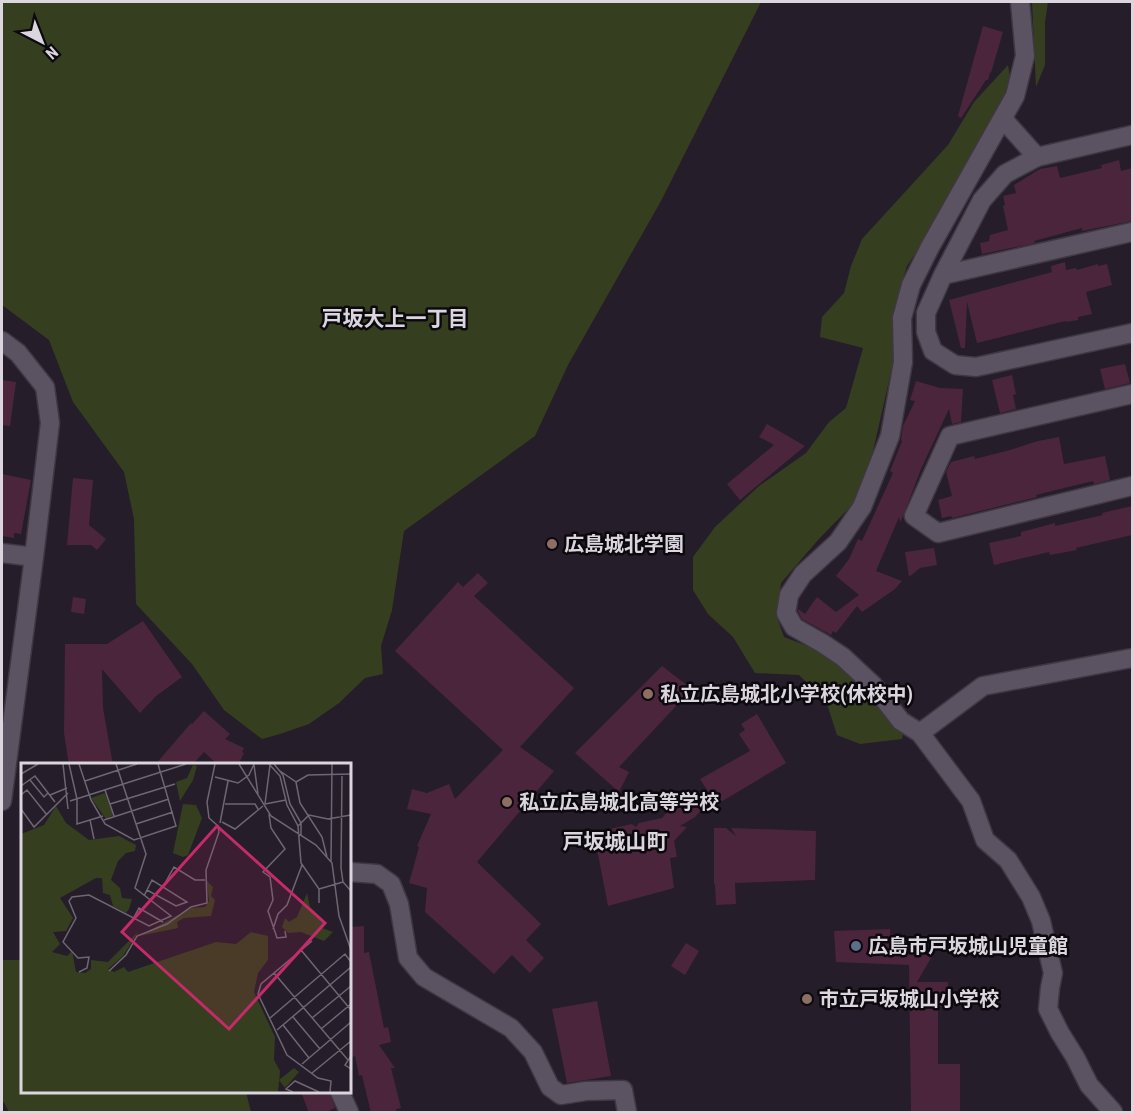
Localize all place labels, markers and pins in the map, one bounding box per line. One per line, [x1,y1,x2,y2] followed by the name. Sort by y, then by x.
[564,532,684,556] place label: 広島城北学園
[545,537,559,551] marker: 広島城北学園
[660,682,913,706] place label: 私立広島城北小学校(休校中)
[641,687,655,701] marker: 私立広島城北小学校(休校中)
[519,790,719,814] place label: 私立広島城北高等学校
[500,795,514,809] marker: 私立広島城北高等学校
[868,934,1068,958] place label: 広島市戸坂城山児童館
[849,939,863,953] marker: 広島市戸坂城山児童館
[819,987,999,1011] place label: 市立戸坂城山小学校
[800,992,814,1006] marker: 市立戸坂城山小学校

